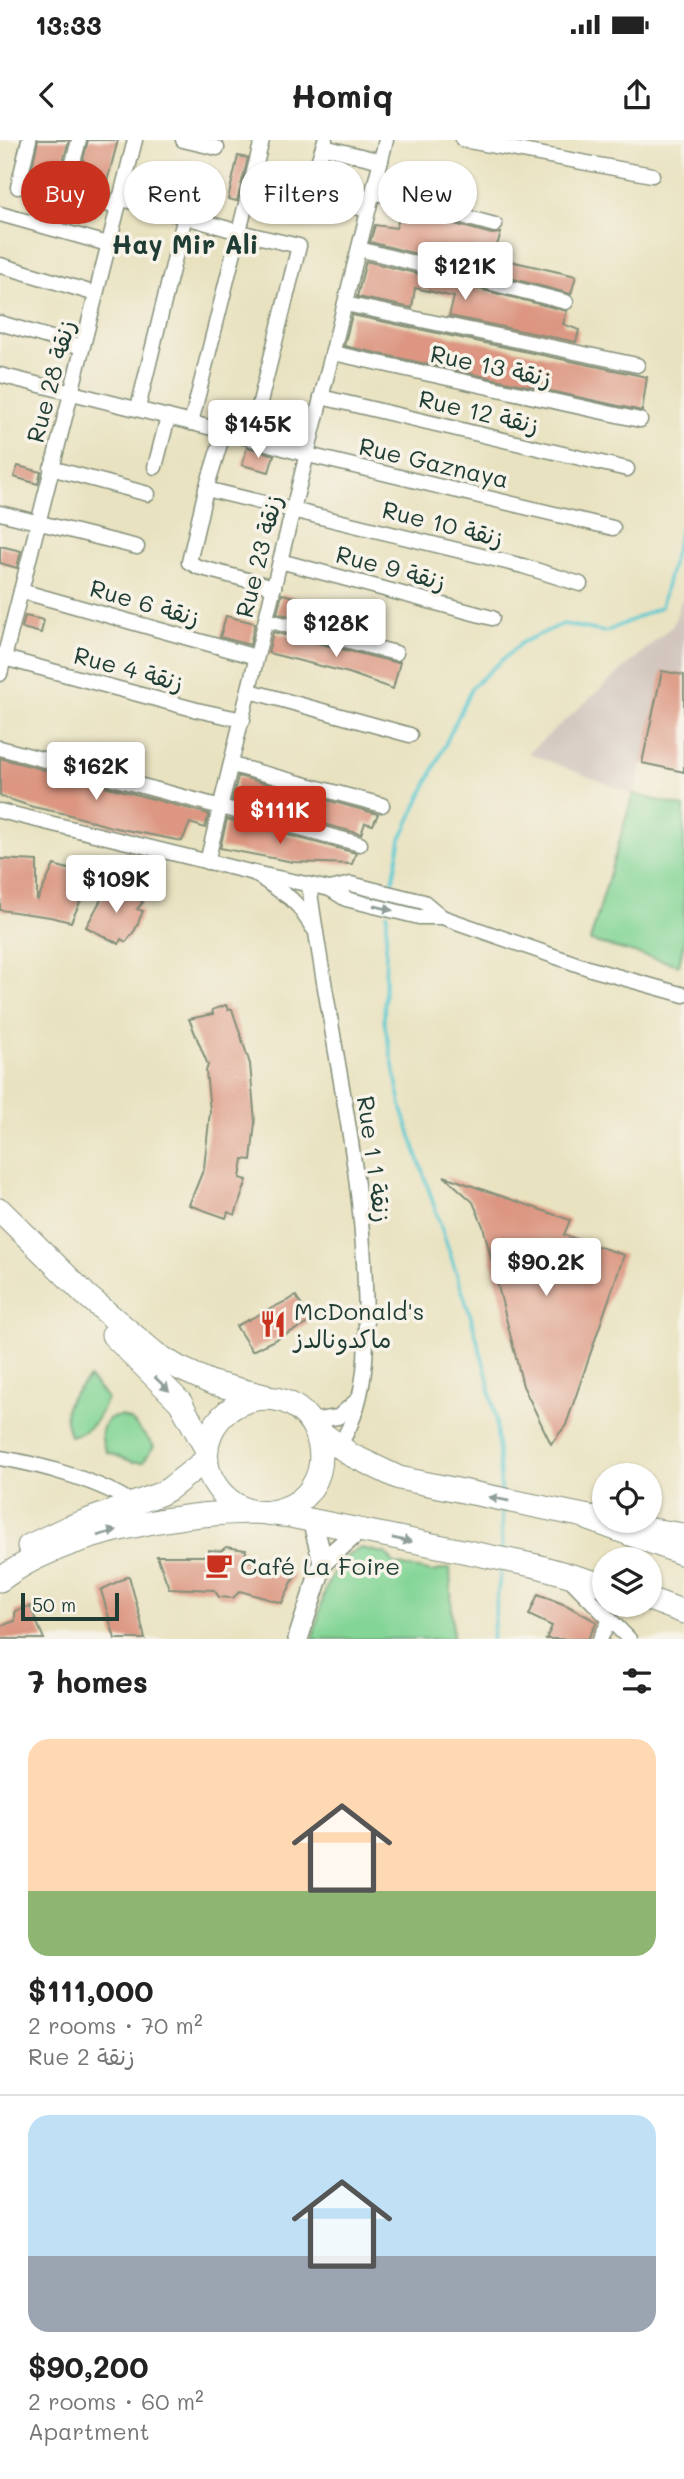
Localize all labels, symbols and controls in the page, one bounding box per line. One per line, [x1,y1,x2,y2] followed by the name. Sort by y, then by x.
[35,8,102,42] text: 13:33
[291,74,393,116] text: Homiq
[28,76,66,114] icon: back
[618,76,656,114] icon: share
[21,161,110,224] chip: Buy
[124,161,226,224] chip: Rent
[240,161,364,224] chip: Filters
[378,161,477,224] chip: New
[111,227,259,261] district label: Hay Mir Ali
[416,242,514,302] pin: $121K
[434,250,496,280] text: $121K
[19,316,81,446] street label: Rue 28 زنقة
[428,337,554,393] street label: Rue 13 زنقة
[416,382,542,440] street label: Rue 12 زنقة
[209,400,307,460] pin: $145K
[224,408,292,438] text: $145K
[356,430,512,494] street label: Rue Gaznaya
[228,491,288,621] street label: Rue 23 زنقة
[379,493,507,553] street label: Rue 10 زنقة
[333,537,449,597] street label: Rue 9 زنقة
[87,572,203,632] street label: Rue 6 زنقة
[287,600,385,659] pin: $128K
[303,607,369,637] text: $128K
[71,639,187,697] street label: Rue 4 زنقة
[47,742,145,802] pin: $162K
[63,750,129,780] text: $162K
[231,786,329,846] pin: $111K
[250,794,310,824] text: $111K
[67,856,165,915] pin: $109K
[82,863,150,893] text: $109K
[372,903,394,914] one-way arrow
[351,1094,399,1224] street label: Rue 1 زنقة 1
[489,1238,603,1298] pin: $90.2K
[507,1246,585,1276] text: $90.2K
[292,1295,424,1355] place label: McDonald's ماكدونالدز
[258,1309,288,1339] restaurant icon: McDonald's ماكدونالدز
[153,1375,170,1392] one-way arrow
[592,1463,662,1617] map controls
[592,1463,662,1533] button: locate
[488,1493,510,1504] one-way arrow
[97,1528,118,1538] one-way arrow
[391,1534,413,1545] one-way arrow
[592,1547,662,1617] button: layers
[204,1550,234,1580] cafe icon: Café La Foire
[240,1550,400,1581] place label: Café La Foire
[21,1590,119,1622] scale bar
[32,1592,76,1617] text: 50 m
[28,1661,148,1701] text: 7 homes
[618,1662,656,1700] icon: filters
[279,1785,405,1911] icon: home
[28,1970,154,2010] text: $111,000
[28,2010,203,2040] text: 2 rooms · 70 m²
[28,2041,135,2071] text: Rue 2 زنقة
[279,2161,405,2287] icon: home
[28,2346,148,2386] text: $90,200
[28,2386,204,2416] text: 2 rooms · 60 m²
[28,2416,150,2446] text: Apartment

